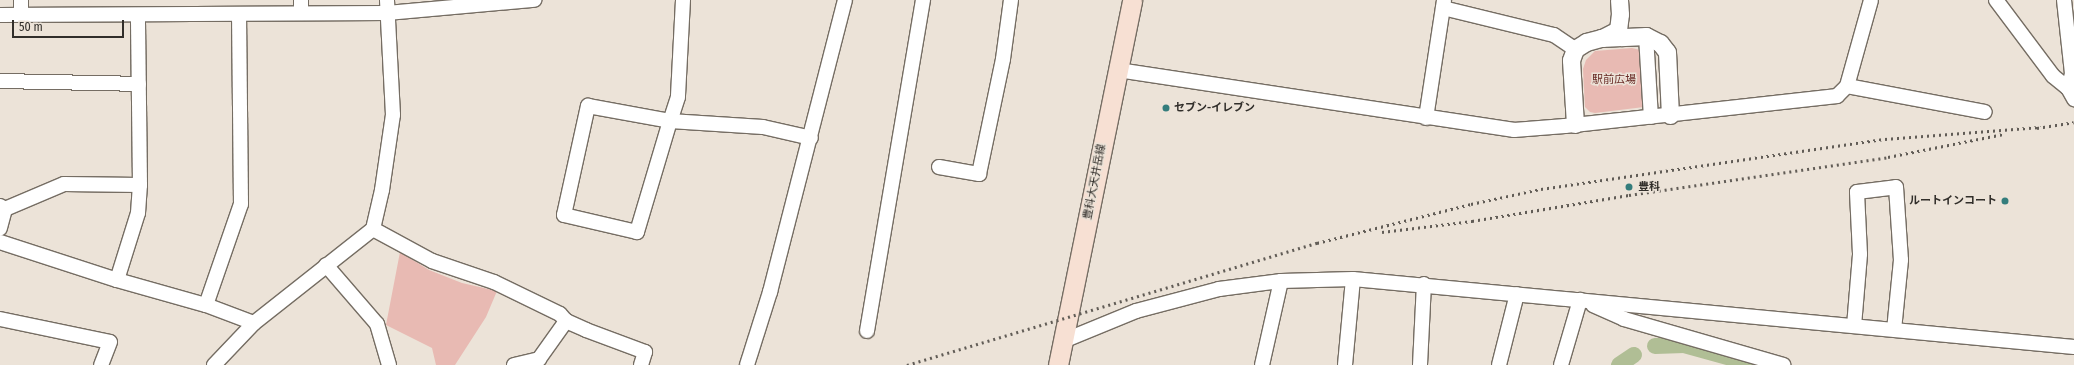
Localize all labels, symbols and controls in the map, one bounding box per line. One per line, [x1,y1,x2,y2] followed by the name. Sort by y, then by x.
[14,12,126,38] scale bar
[19,20,43,34] text: 50 m
[1592,73,1636,87] park label: 駅前広場
[1174,101,1255,115] place label: セブン-イレブン
[1161,103,1171,113] marker: セブン-イレブン
[1081,143,1109,221] street label: 豊科大天井岳線
[1638,180,1660,194] place label: 豊科
[1623,181,1635,193] marker: 豊科
[1909,194,1997,208] place label: ルートインコート
[2000,196,2010,206] marker: ルートインコート

